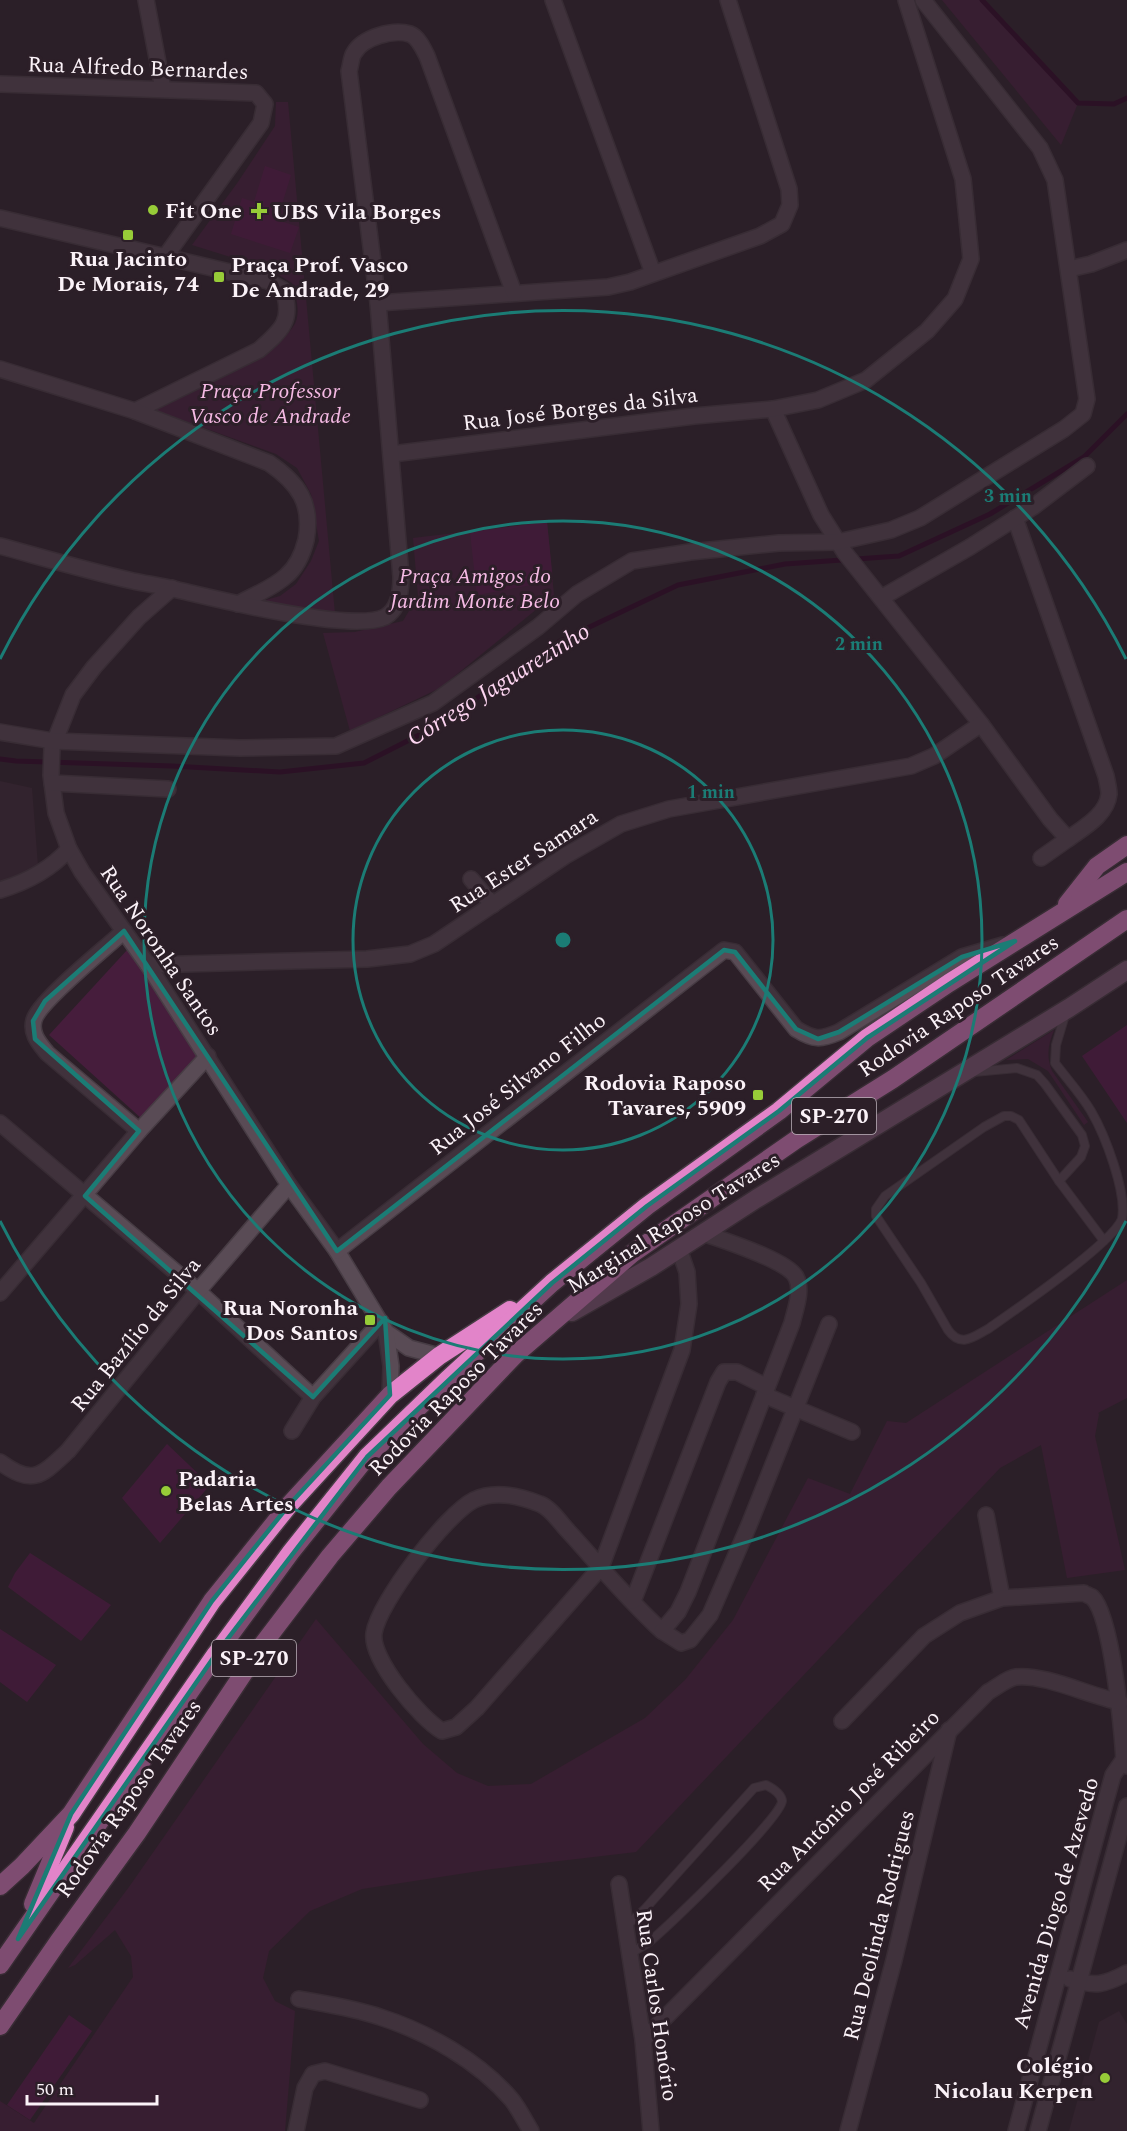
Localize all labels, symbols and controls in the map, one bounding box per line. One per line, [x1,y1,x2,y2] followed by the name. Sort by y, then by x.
[27,48,249,89] street label: Rua Alfredo Bernardes
[165,195,242,228] place label: Fit One
[272,196,441,229] place label: UBS Vila Borges
[250,202,268,220] marker: UBS Vila Borges
[146,203,160,217] marker: Fit One
[121,228,135,242] marker: Rua Jacinto De Morais, 74
[57,243,199,301] place label: Rua Jacinto De Morais, 74
[231,249,408,307] place label: Praça Prof. Vasco De Andrade, 29
[212,270,226,284] marker: Praça Prof. Vasco De Andrade, 29
[189,375,351,433] park label: Praça Professor Vasco de Andrade
[461,379,700,440] street label: Rua José Borges da Silva
[984,483,1032,510] text: 3 min
[388,560,560,618] park label: Praça Amigos do Jardim Monte Belo
[400,614,597,756] water label: Córrego Jaguarezinho
[835,631,883,658] text: 2 min
[687,779,735,806] text: 1 min
[443,801,605,922] street label: Rua Ester Samara
[91,859,230,1043] street label: Rua Noronha Santos
[852,927,1066,1086] street label: Rodovia Raposo Tavares
[553,930,573,950] centre of rings
[422,1004,613,1164] street label: Rua José Silvano Filho
[584,1067,746,1125] place label: Rodovia Raposo Tavares, 5909
[751,1088,765,1102] marker: Rodovia Raposo Tavares, 5909
[792,1098,876,1134] road number: SP-270
[560,1144,787,1303] street label: Marginal Raposo Tavares
[63,1250,209,1420] street label: Rua Bazílio da Silva
[223,1292,359,1350] place label: Rua Noronha Dos Santos
[361,1294,551,1484] street label: Rodovia Raposo Tavares
[363,1313,377,1327] marker: Rua Noronha Dos Santos
[178,1463,294,1521] place label: Padaria Belas Artes
[159,1484,173,1498] marker: Padaria Belas Artes
[212,1640,296,1676] road number: SP-270
[48,1693,210,1905] street label: Rodovia Raposo Tavares
[750,1702,948,1900] street label: Rua Antônio José Ribeiro
[1005,1773,1108,2033] street label: Avenida Diogo de Azevedo
[835,1807,924,2044] street label: Rua Deolinda Rodrigues
[627,1907,686,2103] street label: Rua Carlos Honório
[934,2050,1093,2108] place label: Colégio Nicolau Kerpen
[27,2068,158,2106] scale bar
[1098,2071,1112,2085] marker: Colégio Nicolau Kerpen
[36,2076,74,2103] text: 50 m

